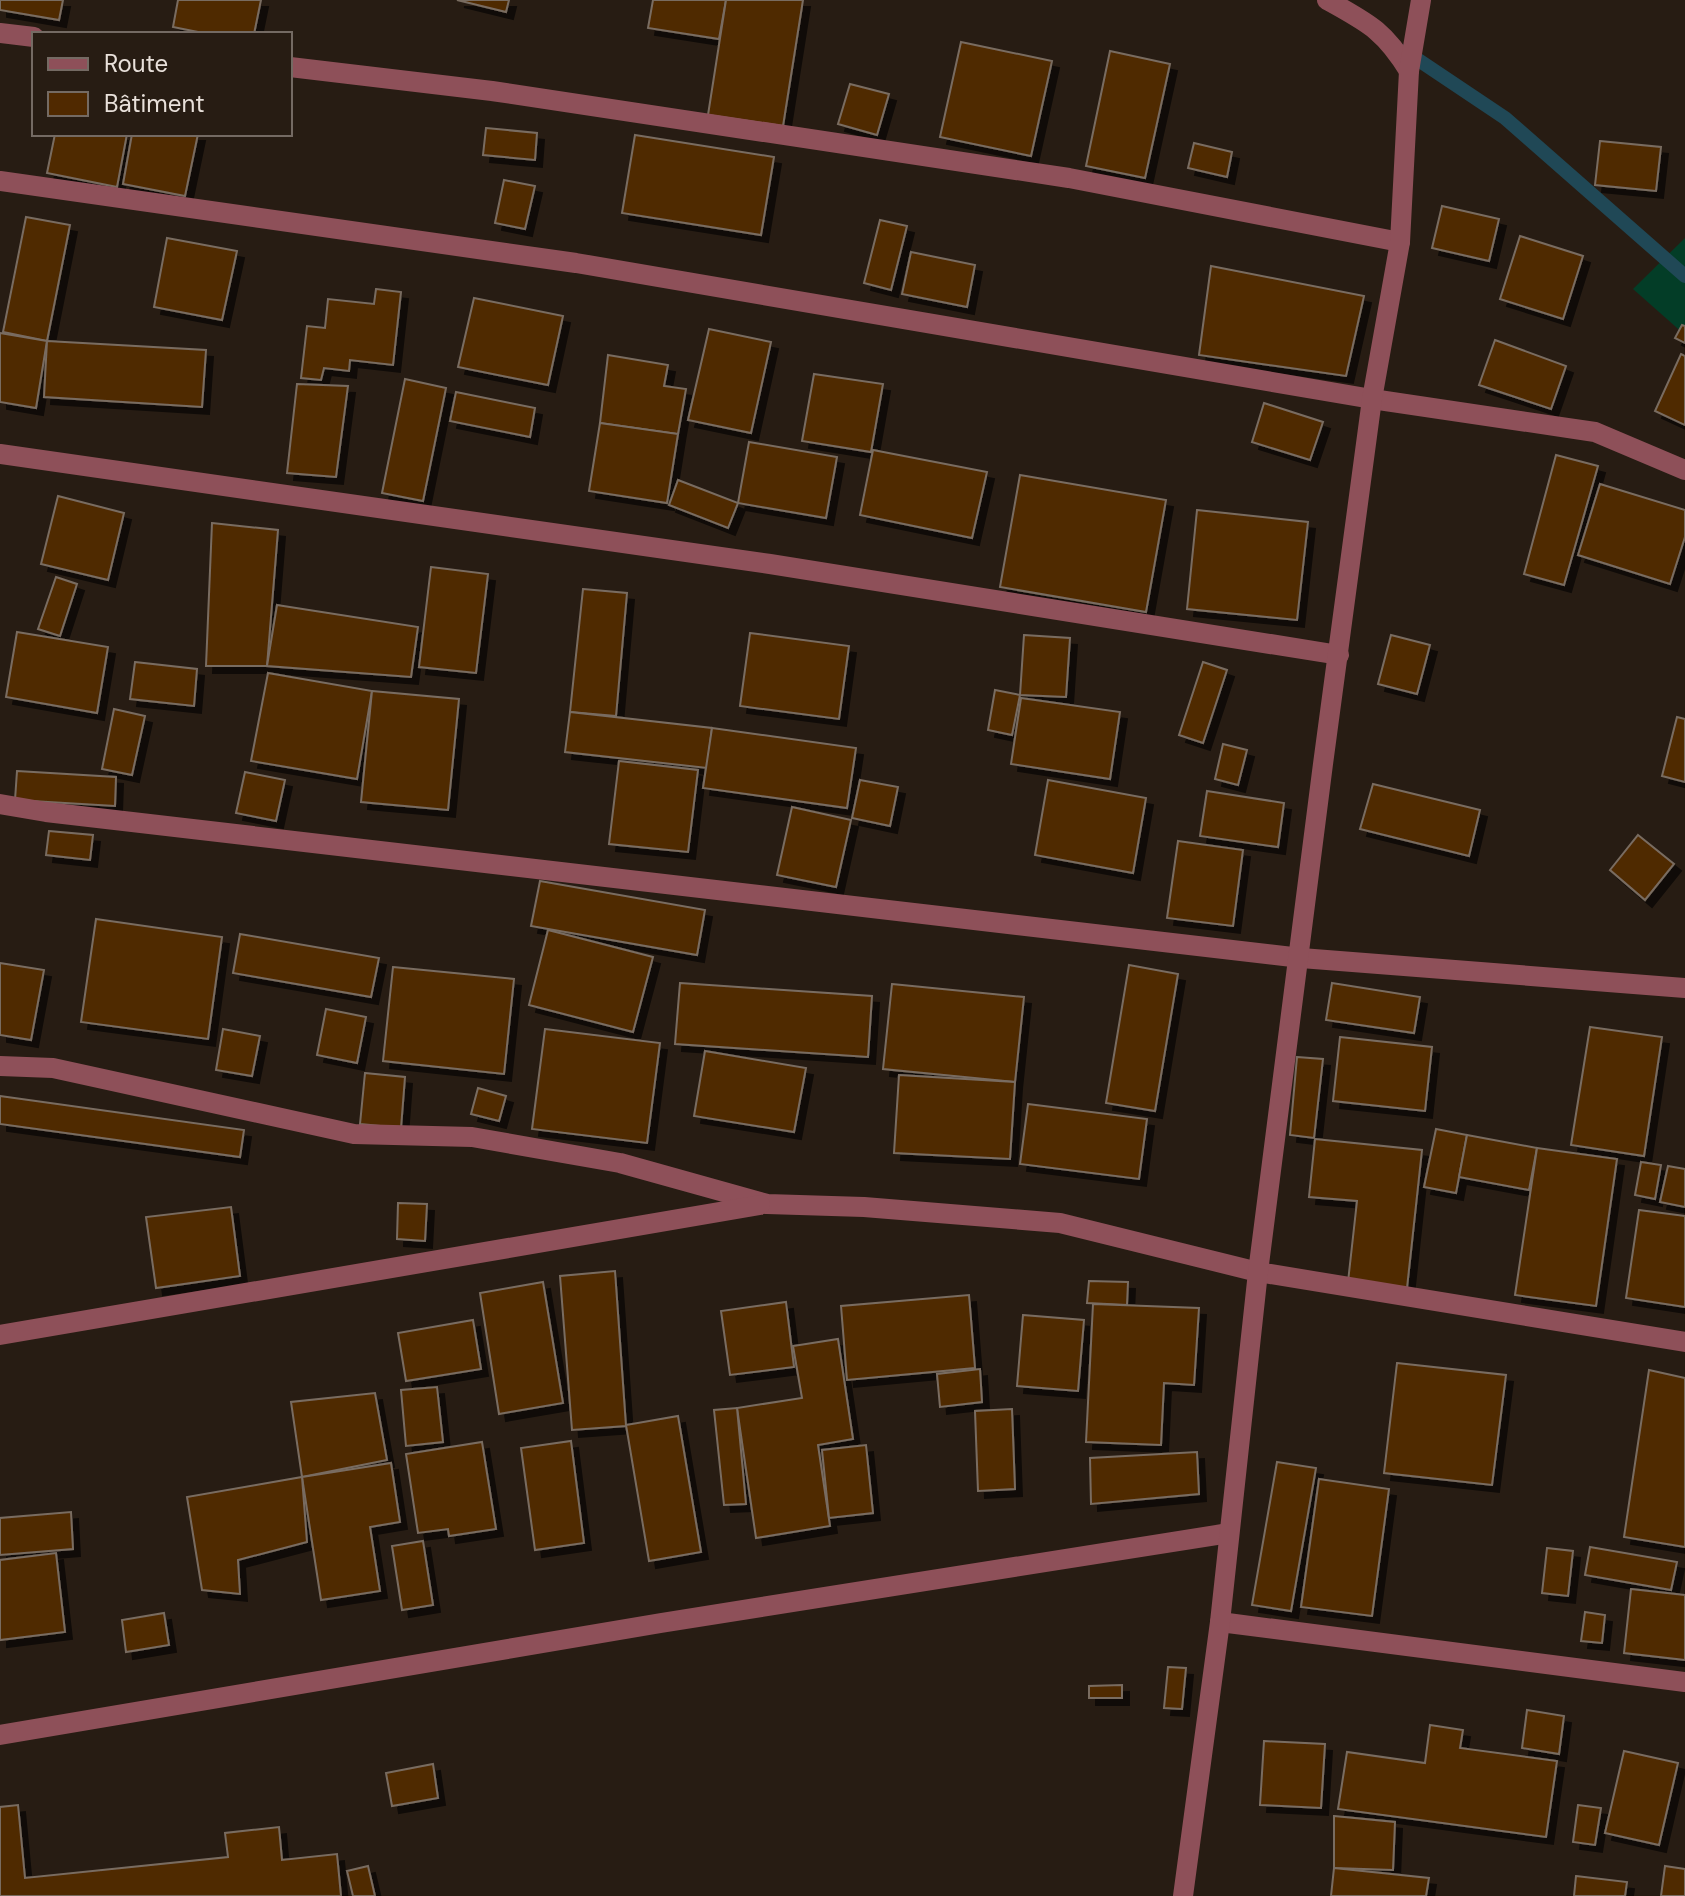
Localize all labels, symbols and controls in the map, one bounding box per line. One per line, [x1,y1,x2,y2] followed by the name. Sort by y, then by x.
[32,32,292,136] legend
[104,48,168,79] text: Route
[104,88,205,119] text: Bâtiment

